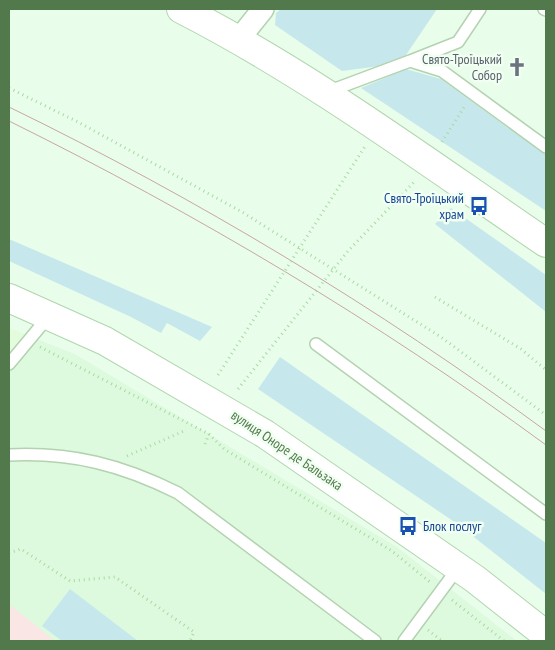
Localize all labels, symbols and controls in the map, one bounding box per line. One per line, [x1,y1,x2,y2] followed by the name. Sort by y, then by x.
[422,50,502,84] place label: Свято-Троїцький Собор
[506,56,528,78] church icon: Свято-Троїцький Собор
[384,189,464,223] place label: Свято-Троїцький храм
[468,195,490,217] bus stop icon: Свято-Троїцький храм
[228,406,346,494] street label: вулиця Оноре де Бальзака
[397,515,419,537] bus stop icon: Блок послуг
[423,517,482,535] place label: Блок послуг

